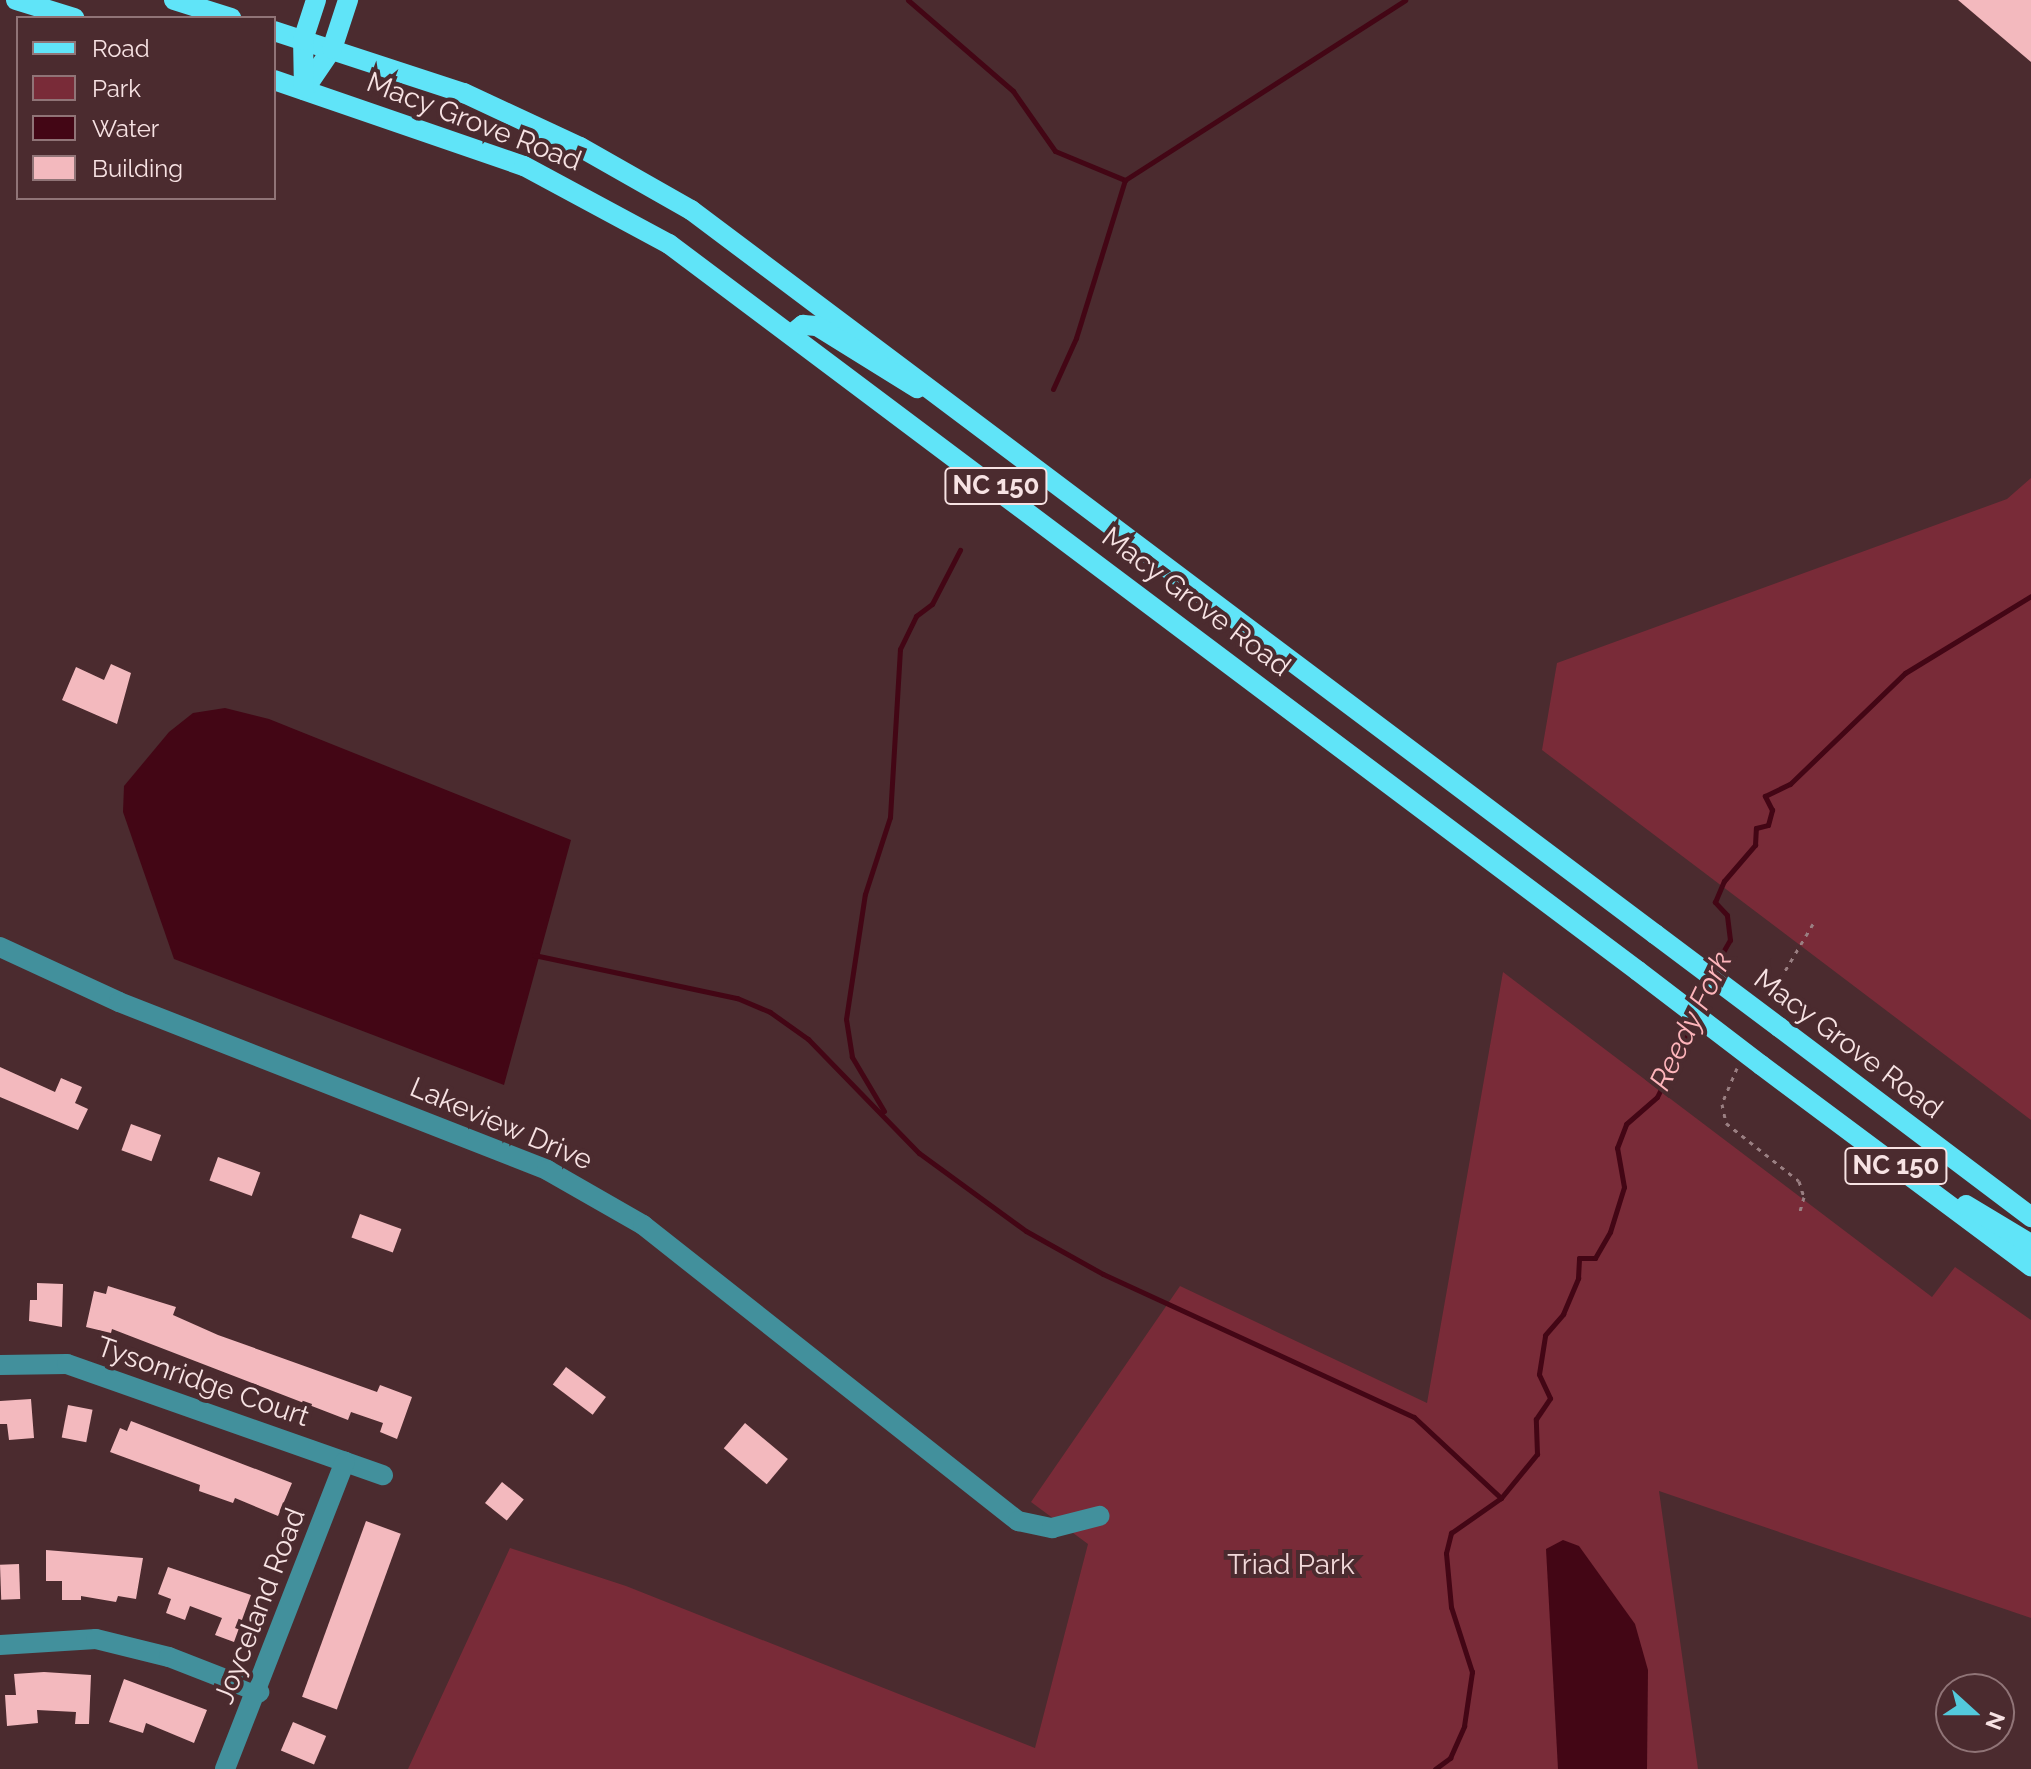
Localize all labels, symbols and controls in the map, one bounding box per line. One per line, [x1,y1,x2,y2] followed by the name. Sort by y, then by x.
[16,16,276,200] legend
[92,34,150,63] text: Road
[362,65,586,179] street label: Macy Grove Road
[92,74,141,103] text: Park
[92,114,159,143] text: Water
[92,154,183,183] text: Building
[944,464,1048,508] road number: NC 150
[1095,520,1297,684] street label: Macy Grove Road
[1642,946,1740,1096] water label: Reedy Fork
[1747,962,1949,1126] street label: Macy Grove Road
[404,1070,598,1178] street label: Lakeview Drive
[1844,1144,1948,1188] road number: NC 150
[93,1330,313,1434] street label: Tysonridge Court
[207,1504,313,1708] street label: Joyceland Road
[1227,1548,1355,1582] park label: Triad Park
[1935,1673,2015,1753] north arrow
[1980,1708,2011,1733] text: N

